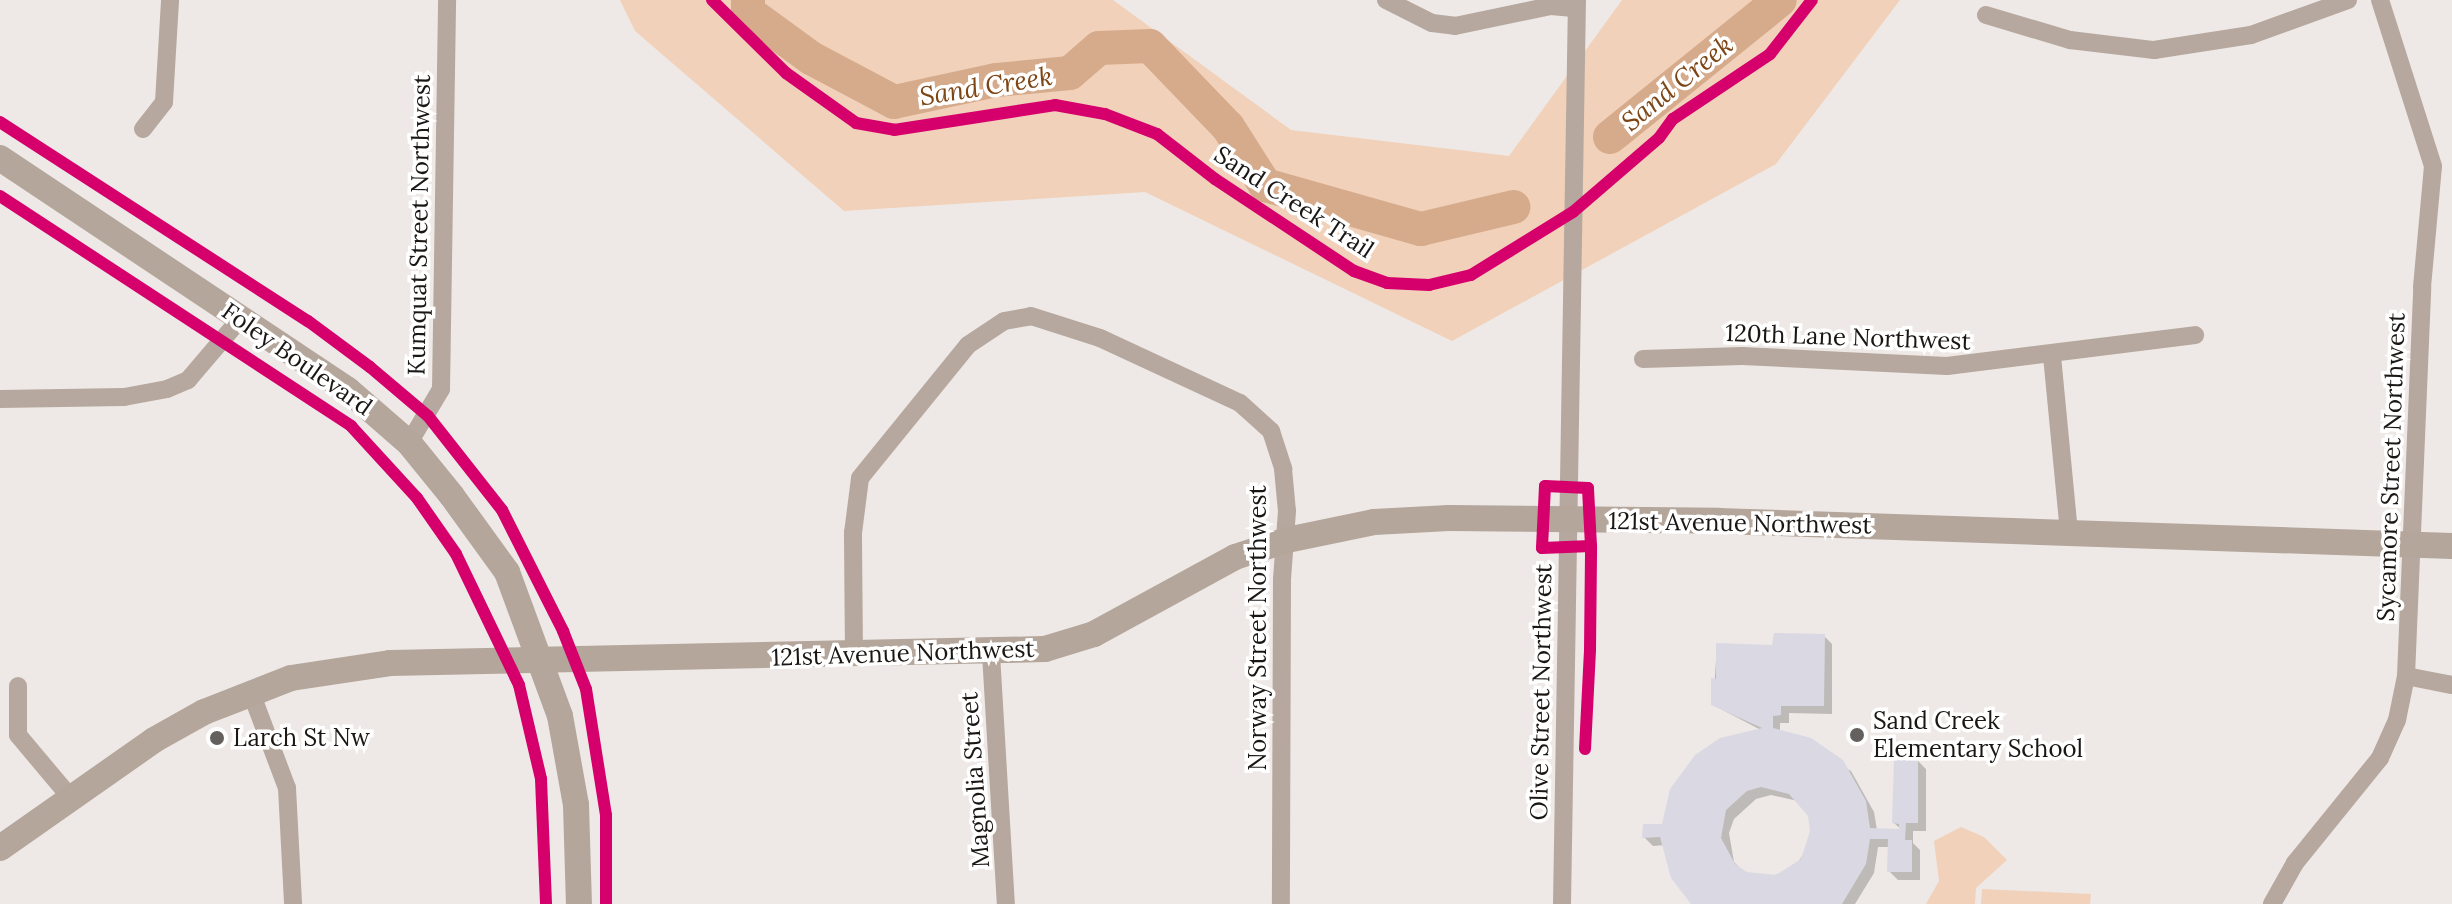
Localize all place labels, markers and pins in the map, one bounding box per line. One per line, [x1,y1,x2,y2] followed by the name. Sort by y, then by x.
[1873,707,2083,763] place label: Sand Creek Elementary School
[233,724,370,752] place label: Larch St Nw
[1848,726,1866,744] marker: Sand Creek Elementary School
[208,729,226,747] marker: Larch St Nw

